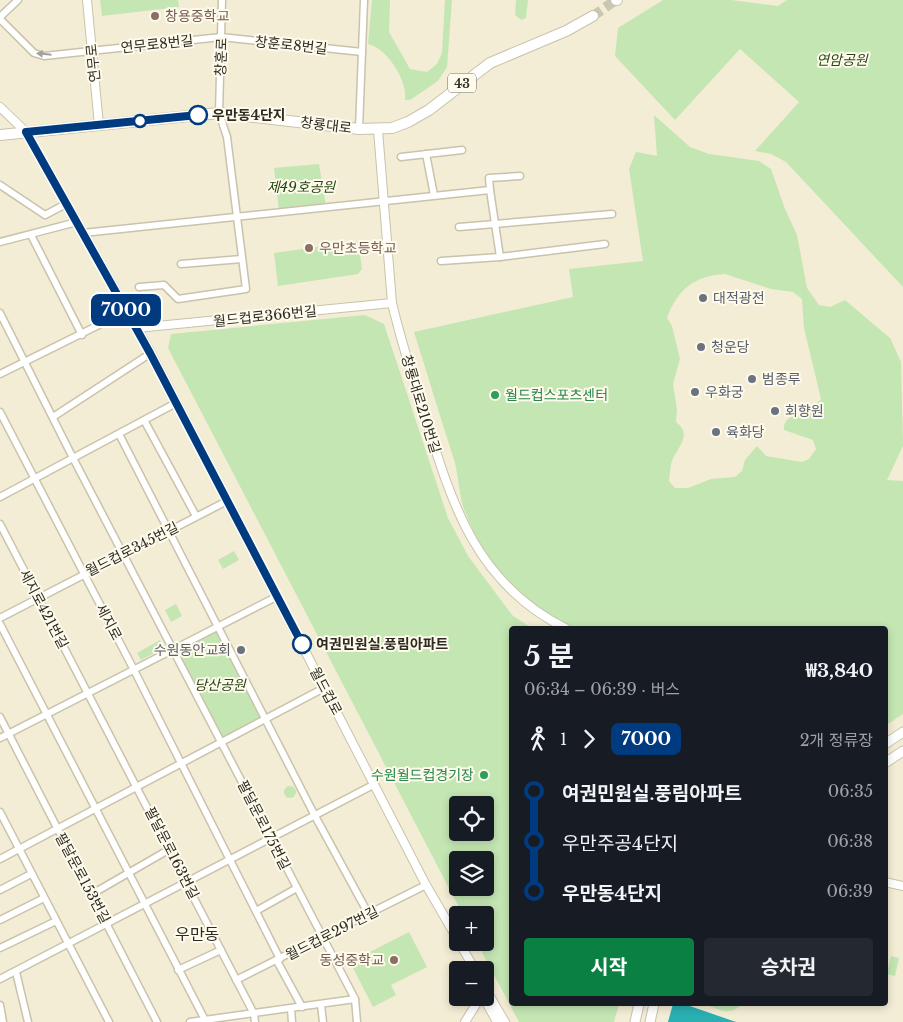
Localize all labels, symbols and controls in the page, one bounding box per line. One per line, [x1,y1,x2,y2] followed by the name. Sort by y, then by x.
[165,7,230,25] place label: 창용중학교
[149,10,161,22] marker: 창용중학교
[120,31,194,57] street label: 연무로8번길
[254,32,328,58] street label: 창훈로8번길
[211,37,231,77] street label: 창훈로
[82,43,104,83] street label: 연무로
[35,50,51,58] one-way arrow
[816,51,869,69] park label: 연암공원
[448,74,476,92] road number: 43
[188,105,208,125] marker: 우만동4단지
[212,106,286,124] place label: 우만동4단지
[299,113,353,137] street label: 창룡대로
[133,114,147,128] unlabelled marker
[267,178,336,196] park label: 제49호공원
[319,239,396,257] place label: 우만초등학교
[303,242,315,254] marker: 우만초등학교
[713,289,765,307] place label: 대적광전
[697,292,709,304] marker: 대적광전
[91,294,161,326] line badge: 7000
[101,299,151,321] text: 7000
[212,302,318,330] street label: 월드컵로366번길
[711,338,750,356] place label: 청운당
[695,341,707,353] marker: 청운당
[397,353,445,455] street label: 창룡대로210번길
[762,370,801,388] place label: 범종루
[746,373,758,385] marker: 범종루
[705,383,744,401] place label: 우화궁
[505,386,608,404] place label: 월드컵스포츠센터
[689,386,701,398] marker: 우화궁
[489,389,501,401] marker: 월드컵스포츠센터
[785,402,824,420] place label: 회향원
[769,405,781,417] marker: 회향원
[726,423,765,441] place label: 육화당
[710,426,722,438] marker: 육화당
[82,518,182,580] street label: 월드컵로345번길
[16,566,72,652] street label: 세지로421번길
[92,601,126,643] street label: 세지로
[292,634,312,654] marker: 여권민원실.풍림아파트
[316,635,449,653] place label: 여권민원실.풍림아파트
[524,639,574,674] text: 5 분
[154,641,231,659] place label: 수원동안교회
[235,644,247,656] marker: 수원동안교회
[806,659,873,682] text: ₩3,840
[306,664,346,718] street label: 월드컵로
[194,676,247,694] park label: 당산공원
[524,679,680,699] text: 06:34 – 06:39 · 버스
[524,725,552,753] icon: walk
[575,725,603,753] icon: forward
[621,728,671,750] text: 7000
[560,729,567,749] text: 1
[800,730,873,750] text: 2개 정류장
[371,766,474,784] place label: 수원월드컵경기장
[478,769,490,781] marker: 수원월드컵경기장
[234,777,294,873] street label: 팔달문로175번길
[828,781,873,801] text: 06:35
[562,782,742,805] text: 여권민원실.풍림아파트
[449,796,494,1006] map controls
[449,796,494,841] button: locate
[141,804,203,902] street label: 팔달문로163번길
[52,830,114,926] street label: 팔달문로153번길
[827,831,873,851] text: 06:38
[562,832,678,855] text: 우만주공4단지
[449,851,494,896] button: layers
[827,881,873,901] text: 06:39
[562,882,662,905] text: 우만동4단지
[283,902,381,964] street label: 월드컵로297번길
[449,906,494,951] button: +
[175,924,219,944] district label: 우만동
[524,938,694,996] button: 시작
[704,938,873,996] button: 승차권
[320,951,384,969] place label: 동성중학교
[388,954,400,966] marker: 동성중학교
[449,961,494,1006] button: −

